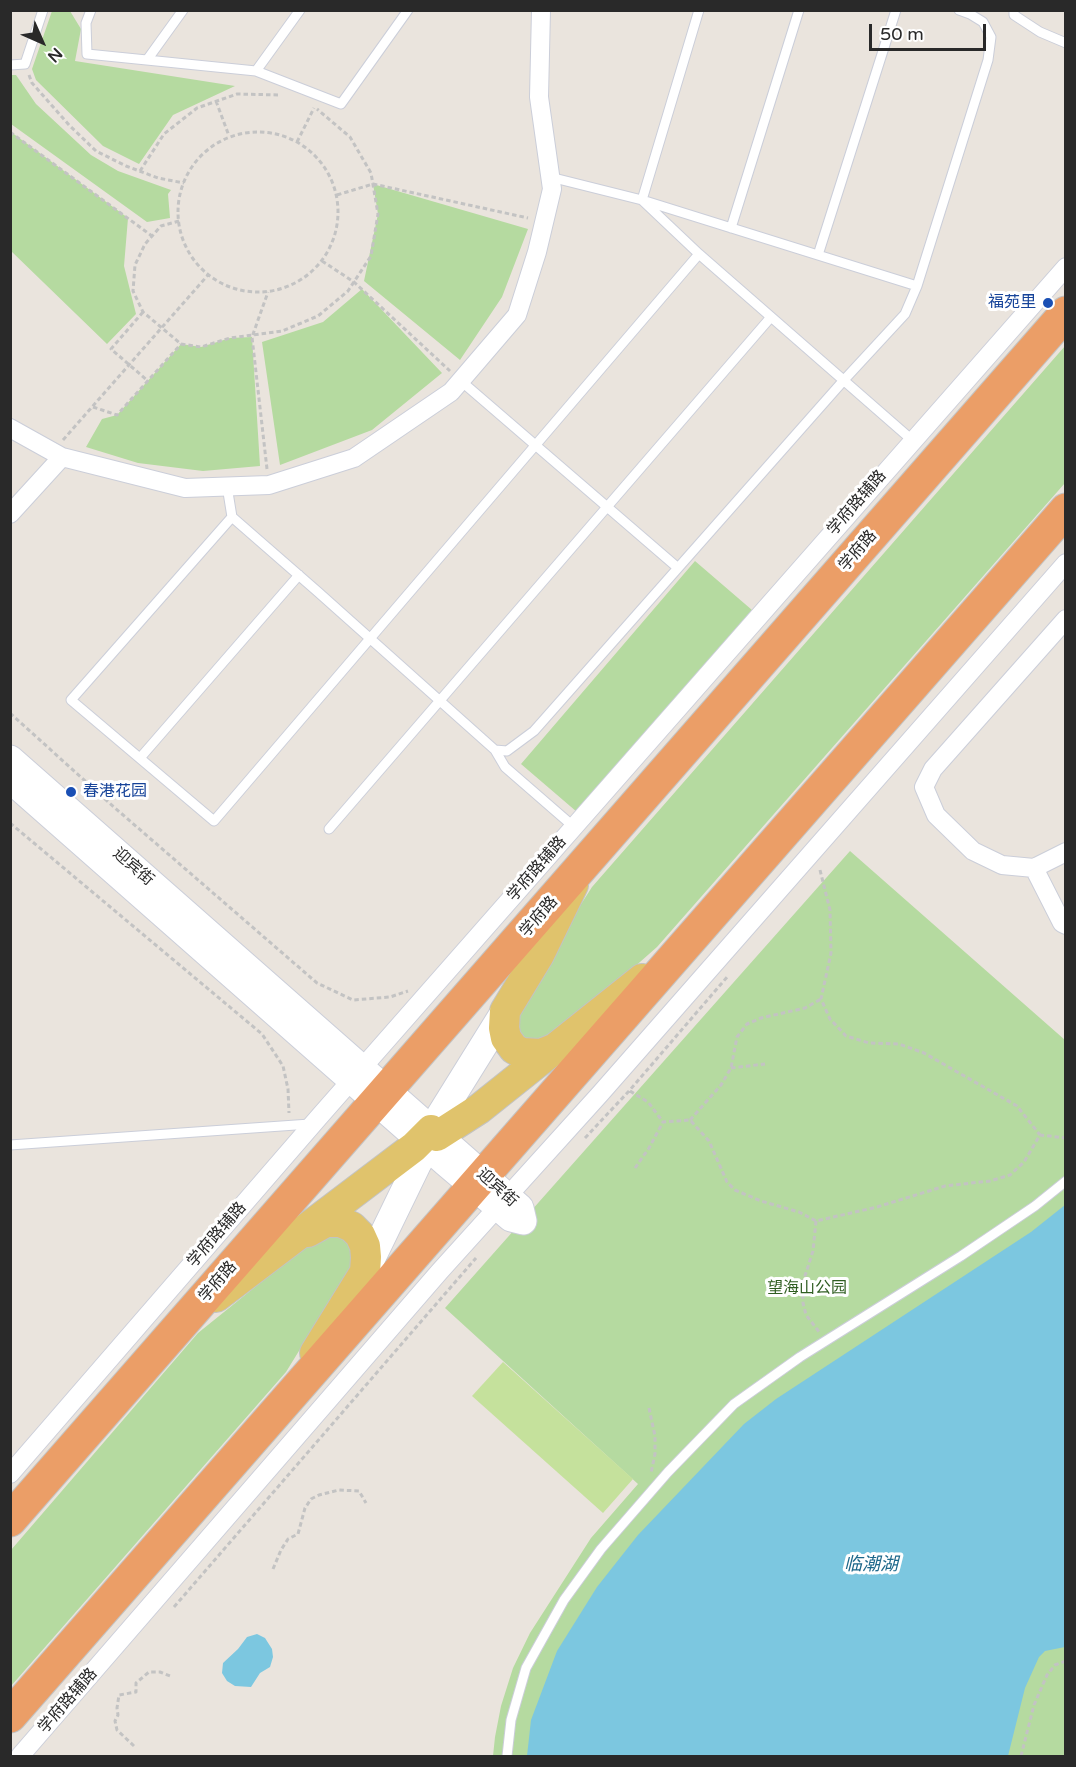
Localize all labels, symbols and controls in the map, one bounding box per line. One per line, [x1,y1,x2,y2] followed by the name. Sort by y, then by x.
[12,12,72,72] north arrow
[872,12,989,50] scale bar
[880,23,924,45] text: 50 m
[43,43,66,66] text: N
[988,293,1036,313] place label: 福苑里
[1041,296,1055,310] marker: 福苑里
[824,467,890,539] street label: 学府路辅路
[835,527,881,575] street label: 学府路
[83,782,147,802] place label: 春港花园
[64,785,78,799] marker: 春港花园
[504,833,570,905] street label: 学府路辅路
[109,844,157,890] street label: 迎宾街
[516,893,562,941] street label: 学府路
[473,1165,521,1211] street label: 迎宾街
[184,1199,250,1271] street label: 学府路辅路
[195,1258,241,1306] street label: 学府路
[767,1279,847,1299] park label: 望海山公园
[844,1554,898,1576] water label: 临潮湖
[35,1665,101,1737] street label: 学府路辅路

